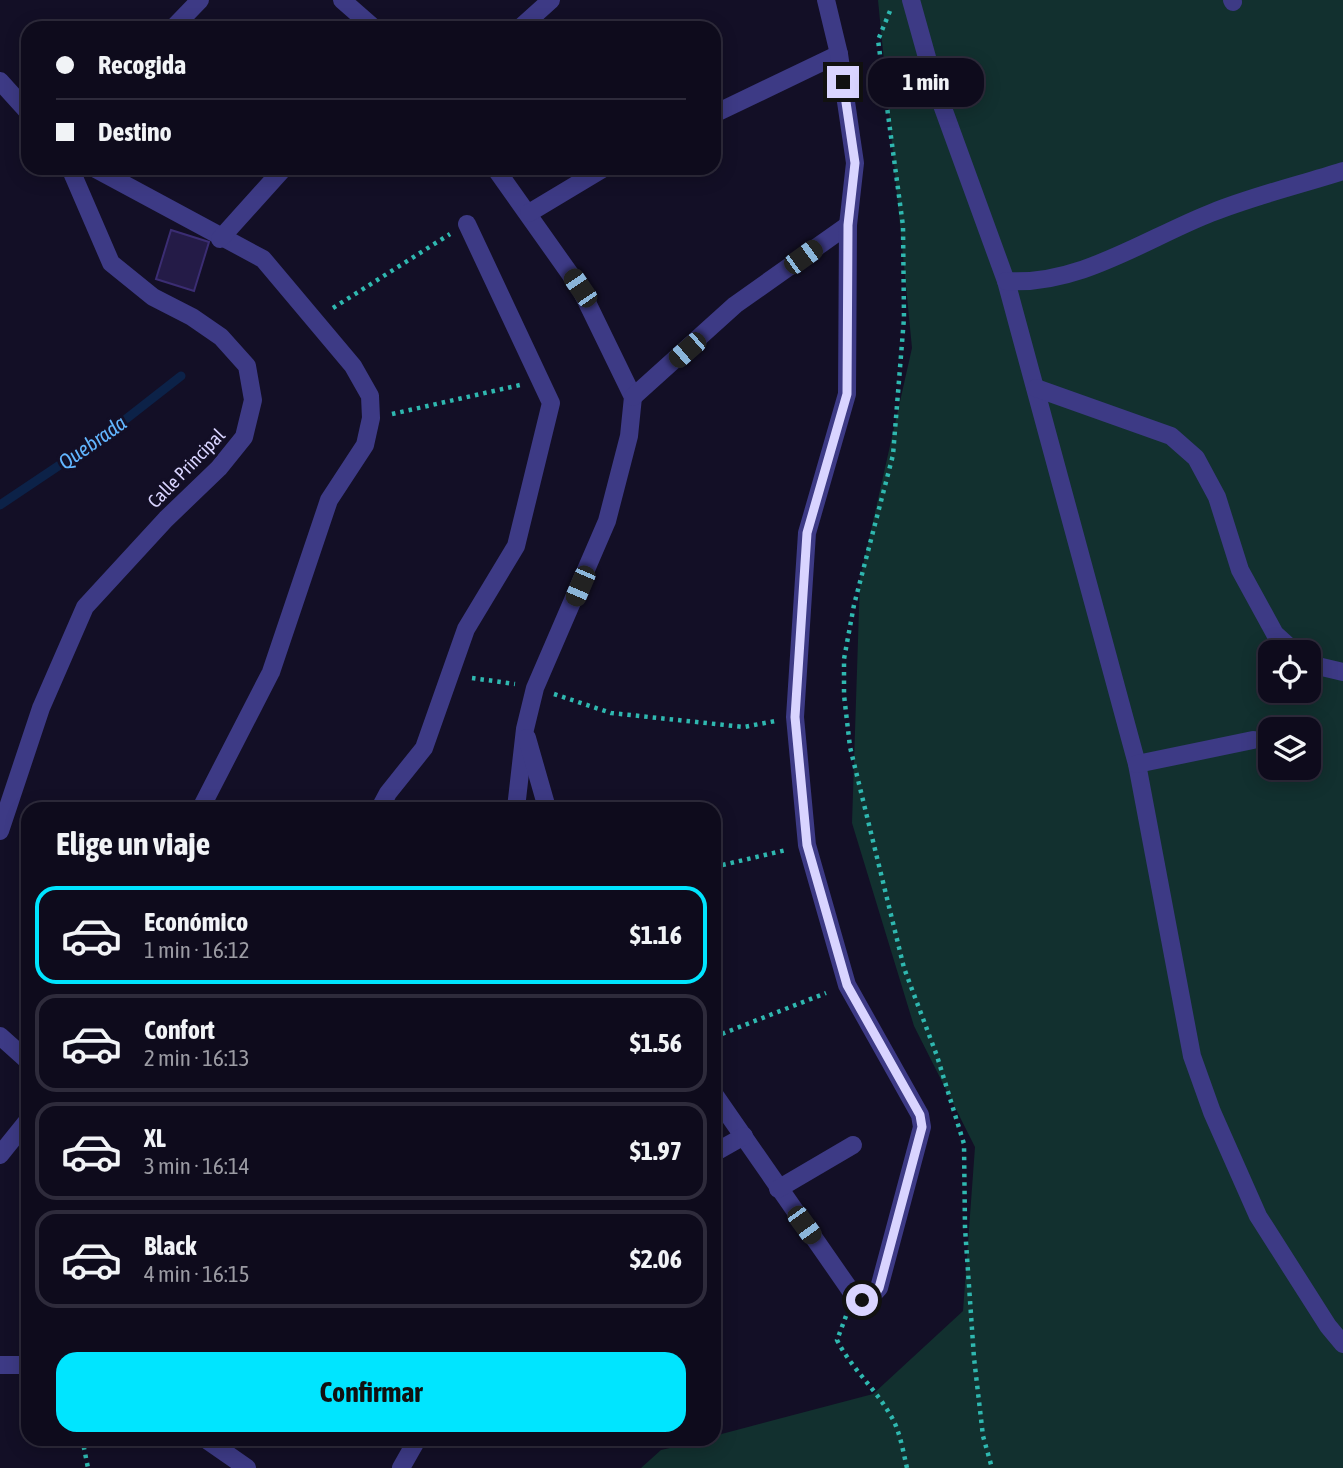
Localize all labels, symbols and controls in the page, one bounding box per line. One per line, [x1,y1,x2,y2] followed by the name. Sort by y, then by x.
[98,50,186,80] text: Recogida
[868,57,983,106] callout: 1 min
[827,66,859,98] route end
[903,69,949,95] text: 1 min
[98,117,172,147] text: Destino
[780,236,827,278] car
[560,265,601,311] car
[665,328,710,372] car
[54,410,131,474] water label: Quebrada
[143,424,229,512] street label: Calle Principal
[563,563,598,609] car
[1258,640,1321,780] map controls
[1258,640,1321,703] button: locate
[1258,717,1321,780] button: layers
[56,825,210,862] text: Elige un viaje
[60,904,123,967] icon: car
[144,907,248,937] text: Económico
[630,920,682,950] text: $1.16
[144,937,250,963] text: 1 min · 16:12
[60,1012,123,1075] icon: car
[144,1015,215,1045] text: Confort
[630,1028,682,1058] text: $1.56
[144,1045,250,1071] text: 2 min · 16:13
[60,1120,123,1183] icon: car
[144,1123,166,1153] text: XL
[630,1136,682,1166] text: $1.97
[144,1153,250,1179] text: 3 min · 16:14
[784,1202,825,1248] car
[60,1228,123,1291] icon: car
[144,1231,196,1261] text: Black
[630,1244,682,1274] text: $2.06
[144,1261,250,1287] text: 4 min · 16:15
[846,1284,878,1316] route start
[56,1352,686,1432] button: Confirmar

